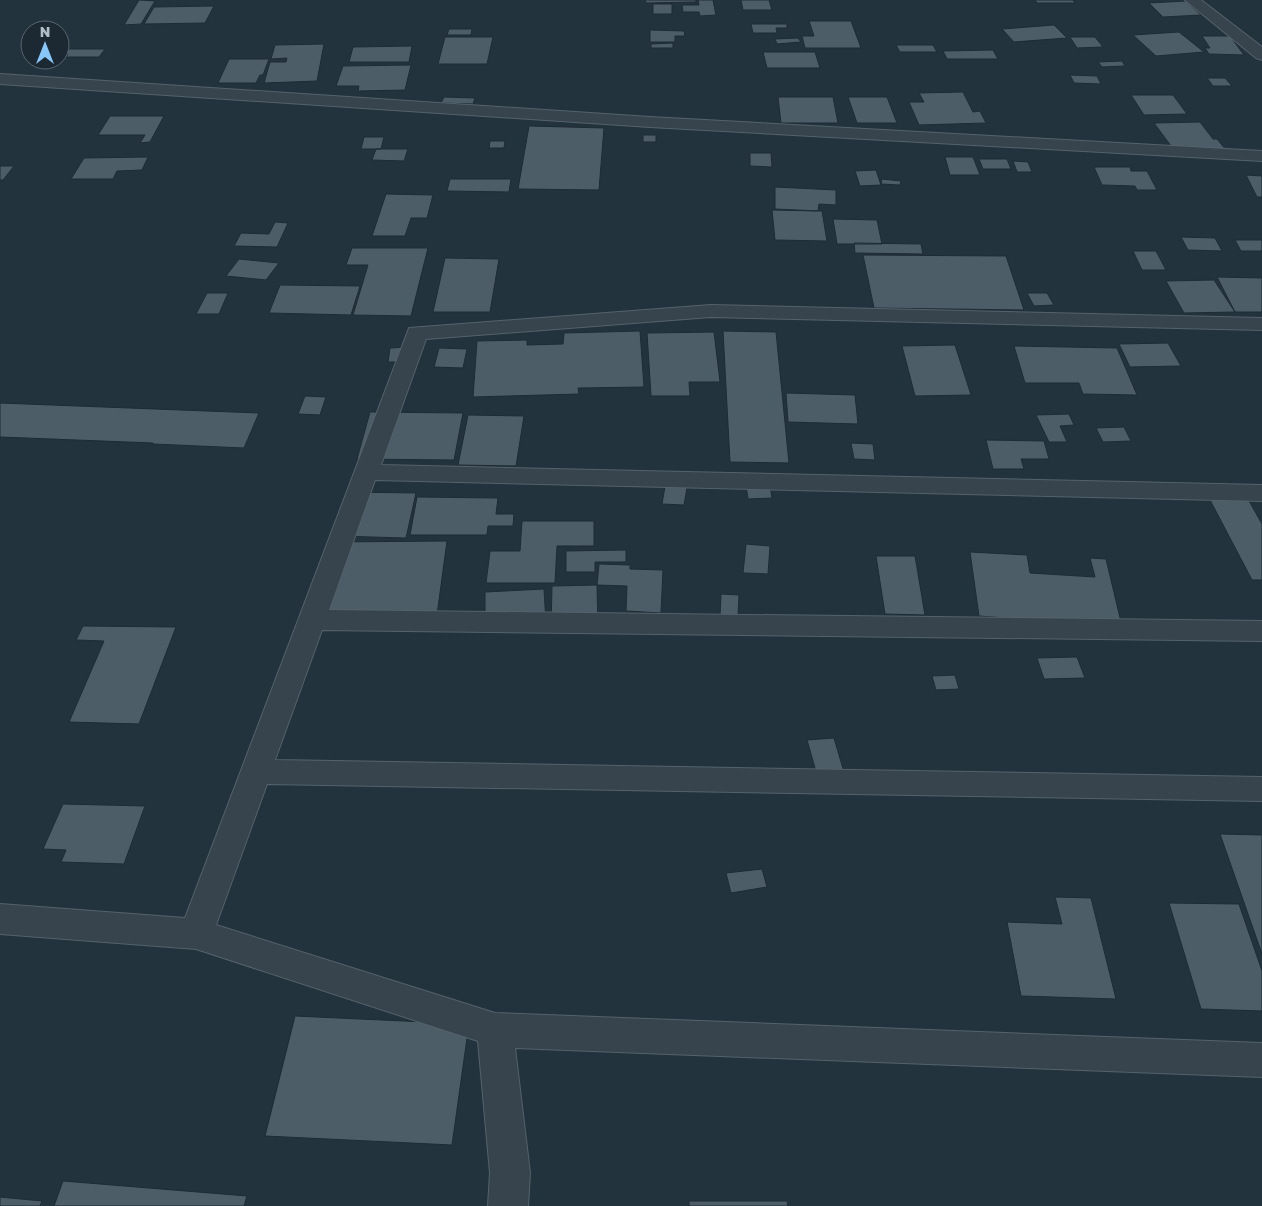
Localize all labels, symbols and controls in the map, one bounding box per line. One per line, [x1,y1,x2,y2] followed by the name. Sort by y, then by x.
[20,20,70,70] north arrow
[40,23,50,40] text: N

